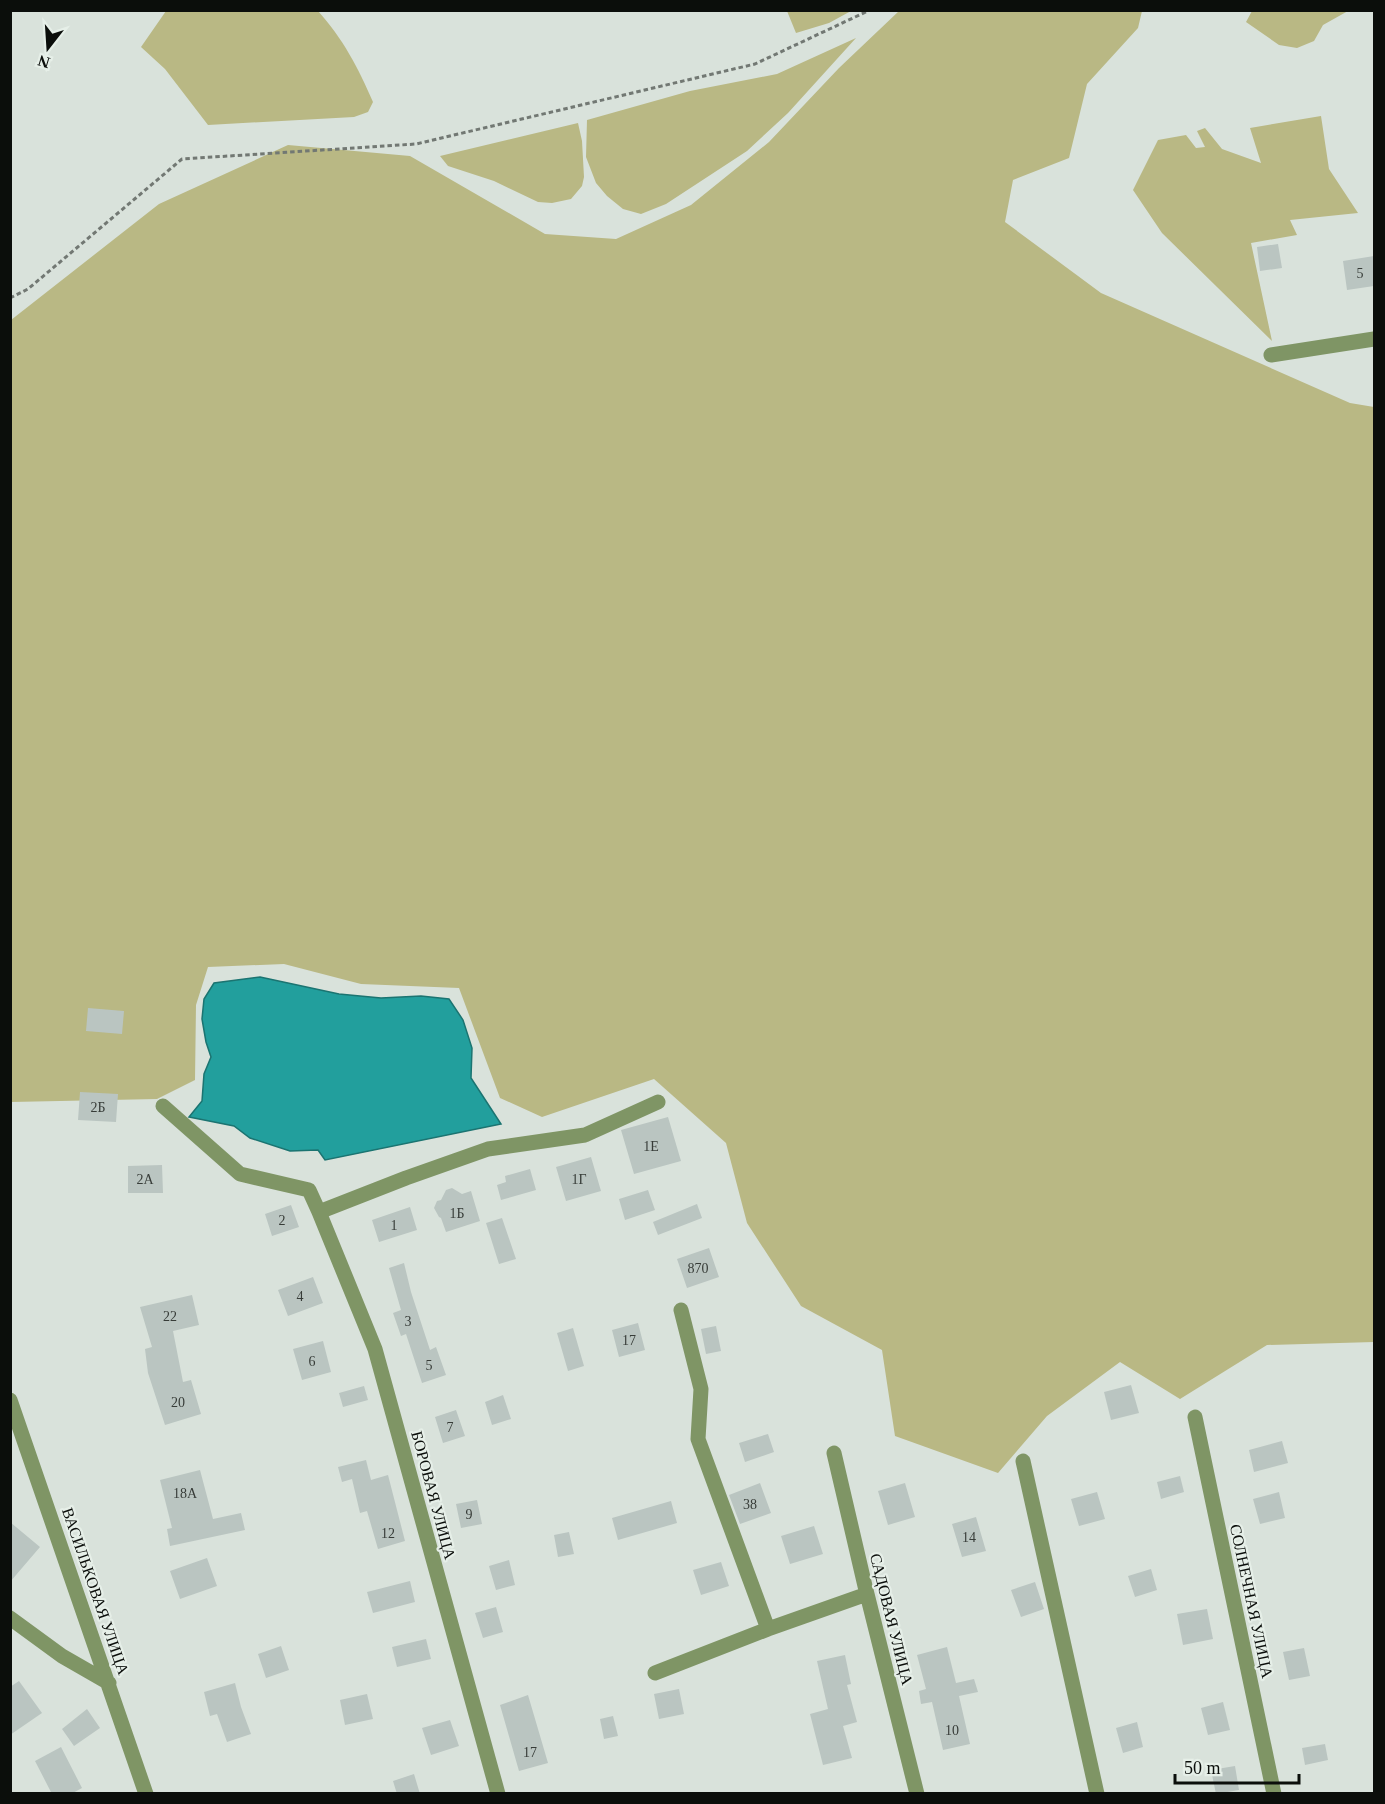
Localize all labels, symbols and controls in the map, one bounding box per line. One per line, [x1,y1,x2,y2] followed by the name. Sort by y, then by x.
[18,18,78,78] north arrow
[35,52,52,72] text: N
[1357,266,1364,281] house number: 5
[90,1100,106,1115] house number: 2Б
[643,1139,659,1154] house number: 1Е
[136,1172,154,1187] house number: 2А
[571,1172,587,1187] house number: 1Г
[449,1206,465,1221] house number: 1Б
[279,1213,286,1228] house number: 2
[391,1218,398,1233] house number: 1
[688,1261,709,1276] house number: 870
[297,1289,304,1304] house number: 4
[163,1309,177,1324] house number: 22
[405,1314,412,1329] house number: 3
[622,1333,636,1348] house number: 17
[309,1354,316,1369] house number: 6
[426,1358,433,1373] house number: 5
[171,1395,185,1410] house number: 20
[447,1420,454,1435] house number: 7
[407,1429,459,1562] street label: БОРОВАЯ УЛИЦА
[173,1486,198,1501] house number: 18А
[743,1497,757,1512] house number: 38
[58,1505,132,1678] street label: ВАСИЛЬКОВАЯ УЛИЦА
[466,1507,473,1522] house number: 9
[1226,1523,1276,1680] street label: СОЛНЕЧНАЯ УЛИЦА
[381,1526,395,1541] house number: 12
[962,1530,976,1545] house number: 14
[866,1552,916,1687] street label: САДОВАЯ УЛИЦА
[945,1723,959,1738] house number: 10
[523,1745,537,1760] house number: 17
[1175,1747,1300,1785] scale bar
[1184,1758,1221,1778] text: 50 m

